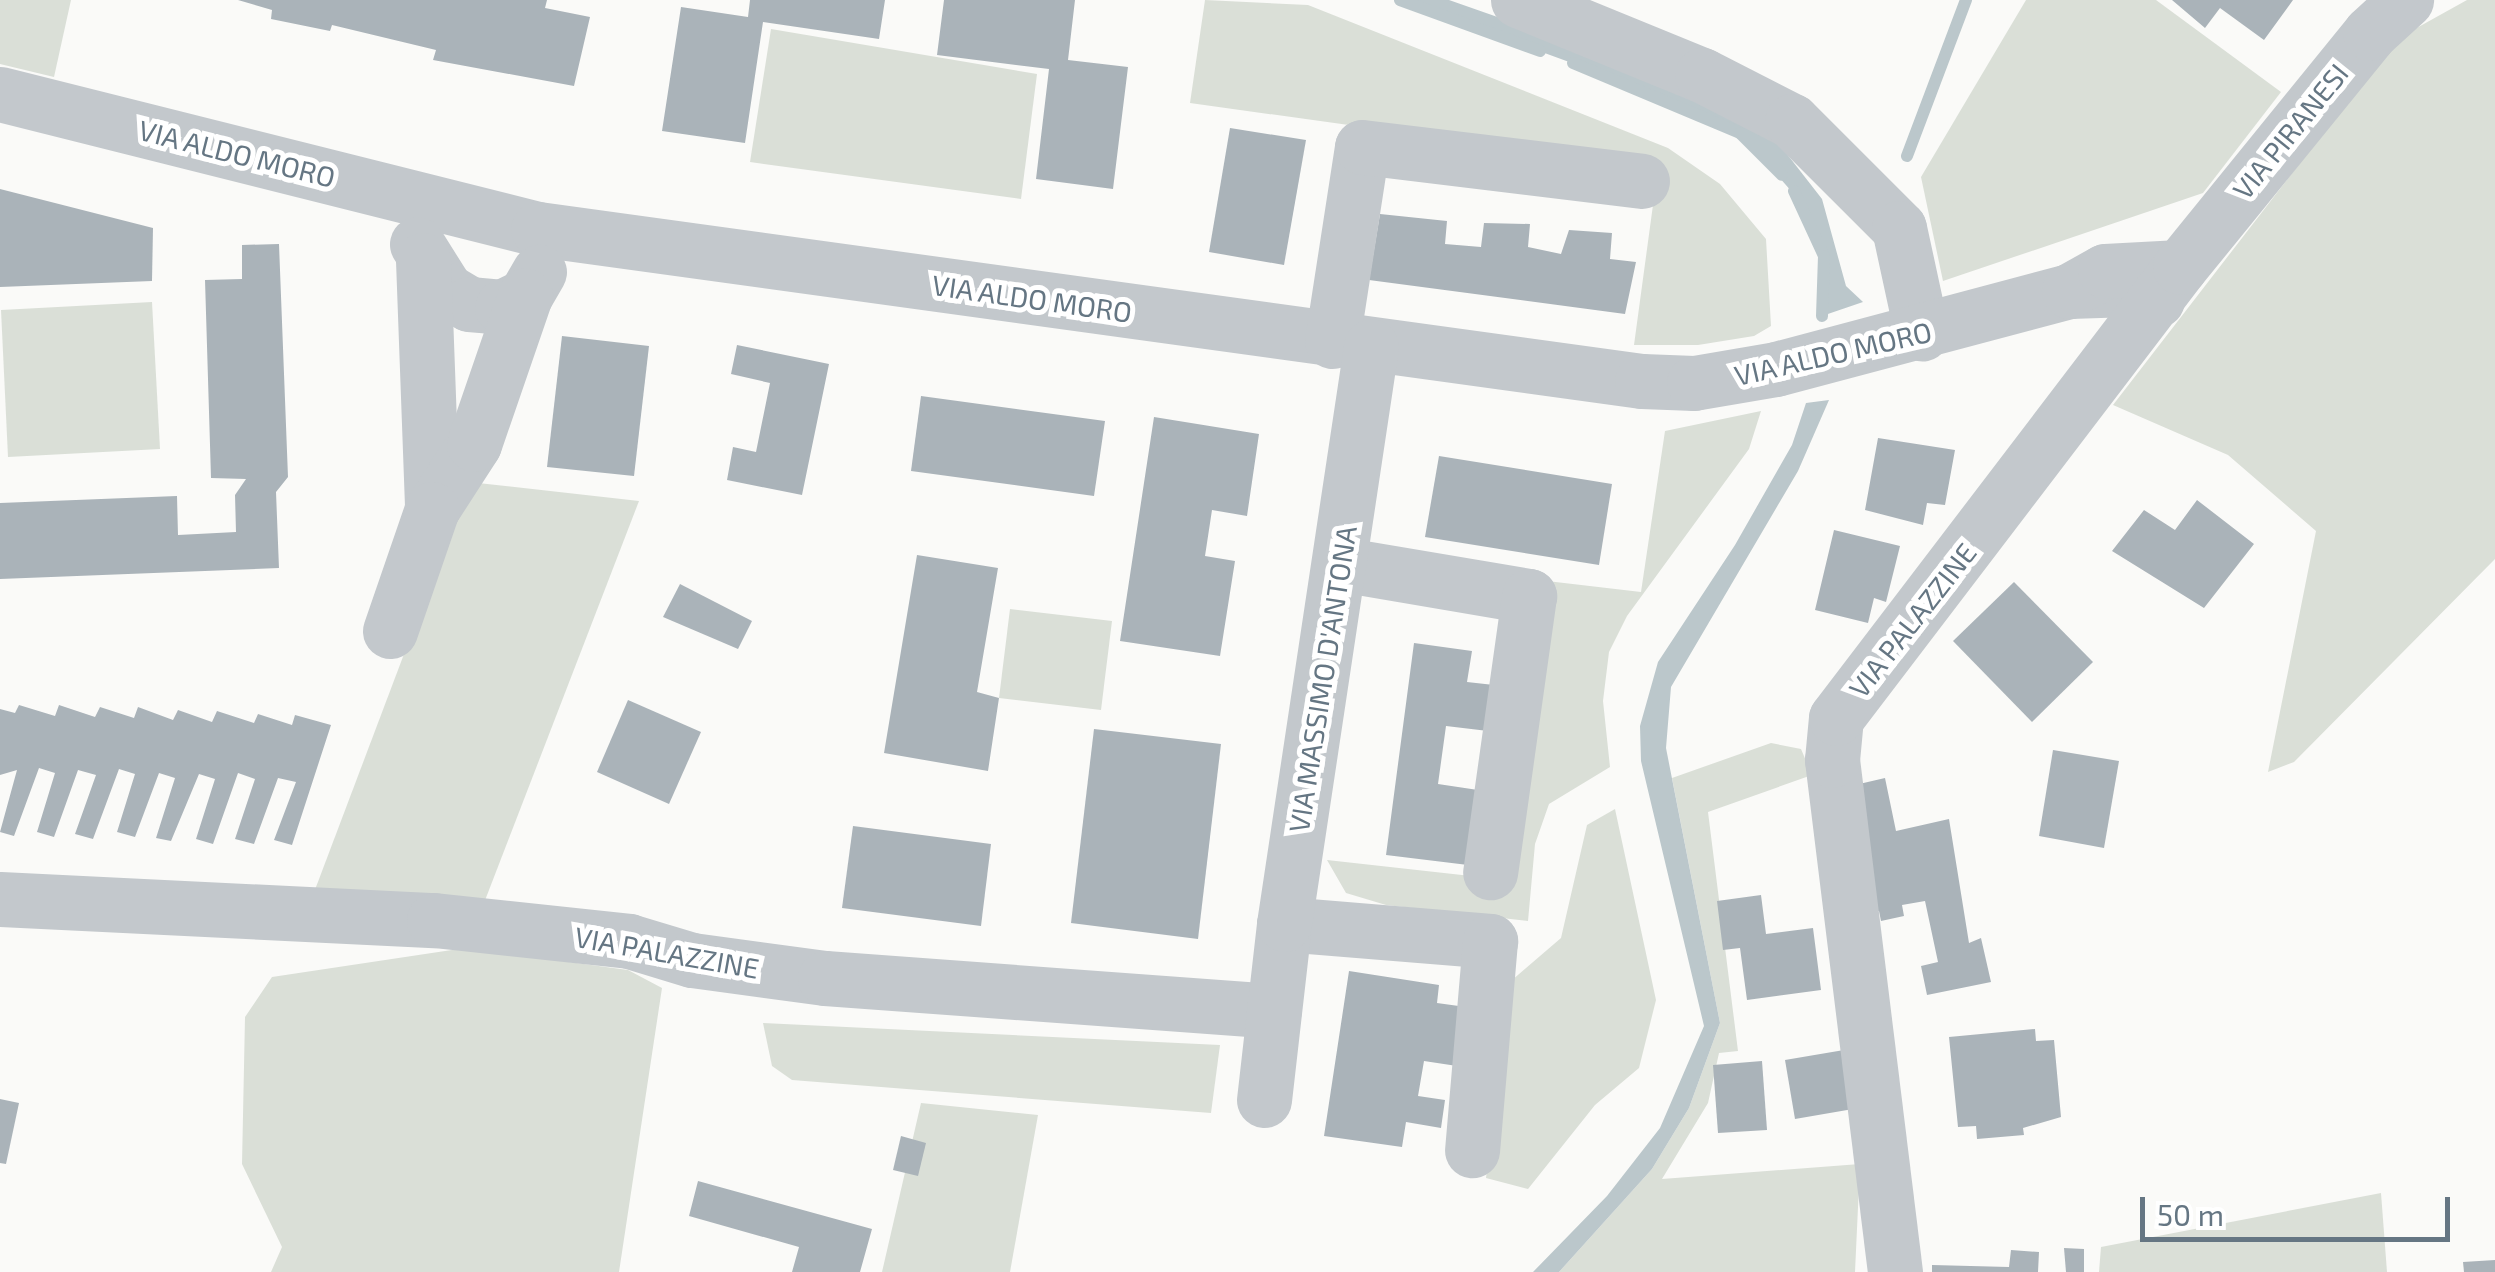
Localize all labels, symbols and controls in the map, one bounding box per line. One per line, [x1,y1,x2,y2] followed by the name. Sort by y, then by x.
[2225,56,2355,206] street label: VIA PIRANESI
[135,112,339,194] street label: VIA ALDO MORO
[929,267,1135,329] street label: VIA ALDO MORO
[1730,314,1936,392] street label: VIA ALDO MORO
[1281,523,1363,835] street label: VIA MASSIMO D'ANTONA
[1841,536,1983,704] street label: VIA PALAZZINE
[572,919,762,985] street label: VIA PALAZZINE
[2145,1177,2455,1239] scale bar
[2157,1196,2224,1232] text: 50 m

